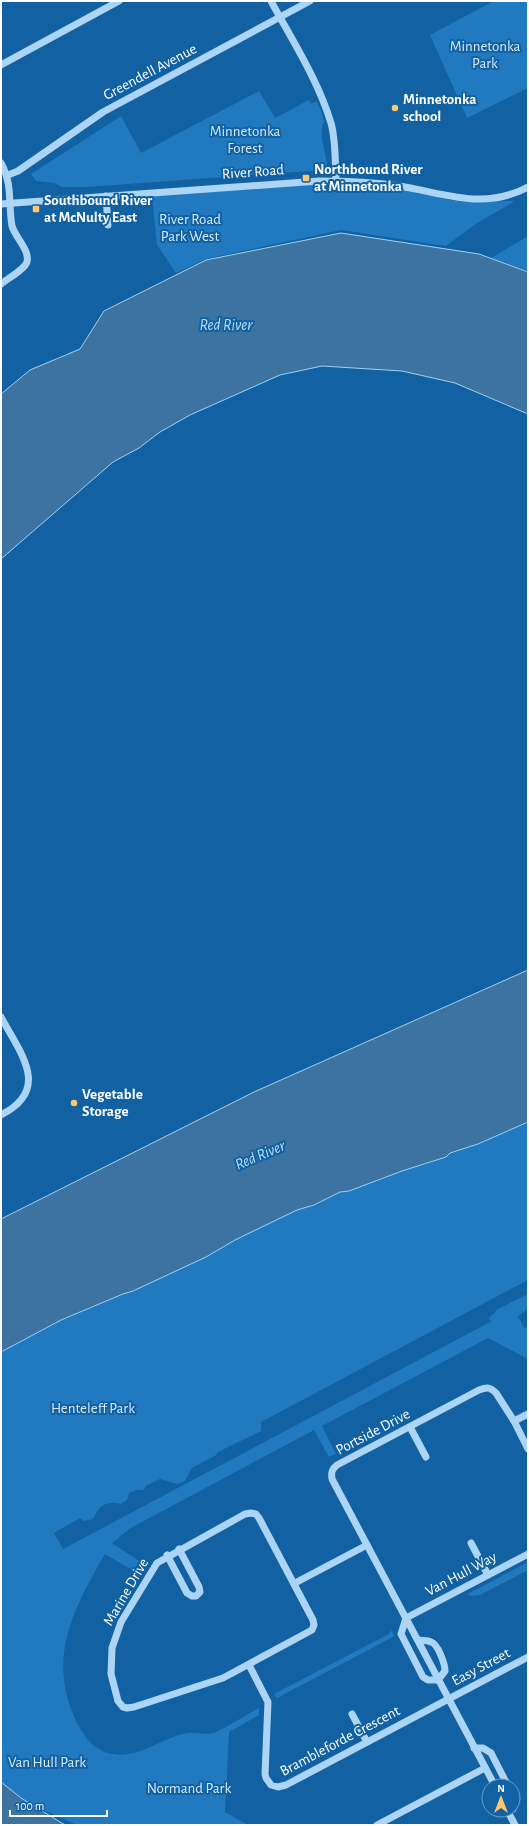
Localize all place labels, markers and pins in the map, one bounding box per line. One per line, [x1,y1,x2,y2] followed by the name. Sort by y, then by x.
[403,92,476,124] place label: Minnetonka school
[390,103,400,113] marker: Minnetonka school
[314,162,423,194] place label: Northbound River at Minnetonka
[301,173,311,183] marker: Northbound River at Minnetonka
[44,193,153,225] place label: Southbound River at McNulty East
[31,204,41,214] marker: Southbound River at McNulty East
[82,1087,143,1119] place label: Vegetable Storage
[69,1098,79,1108] marker: Vegetable Storage

